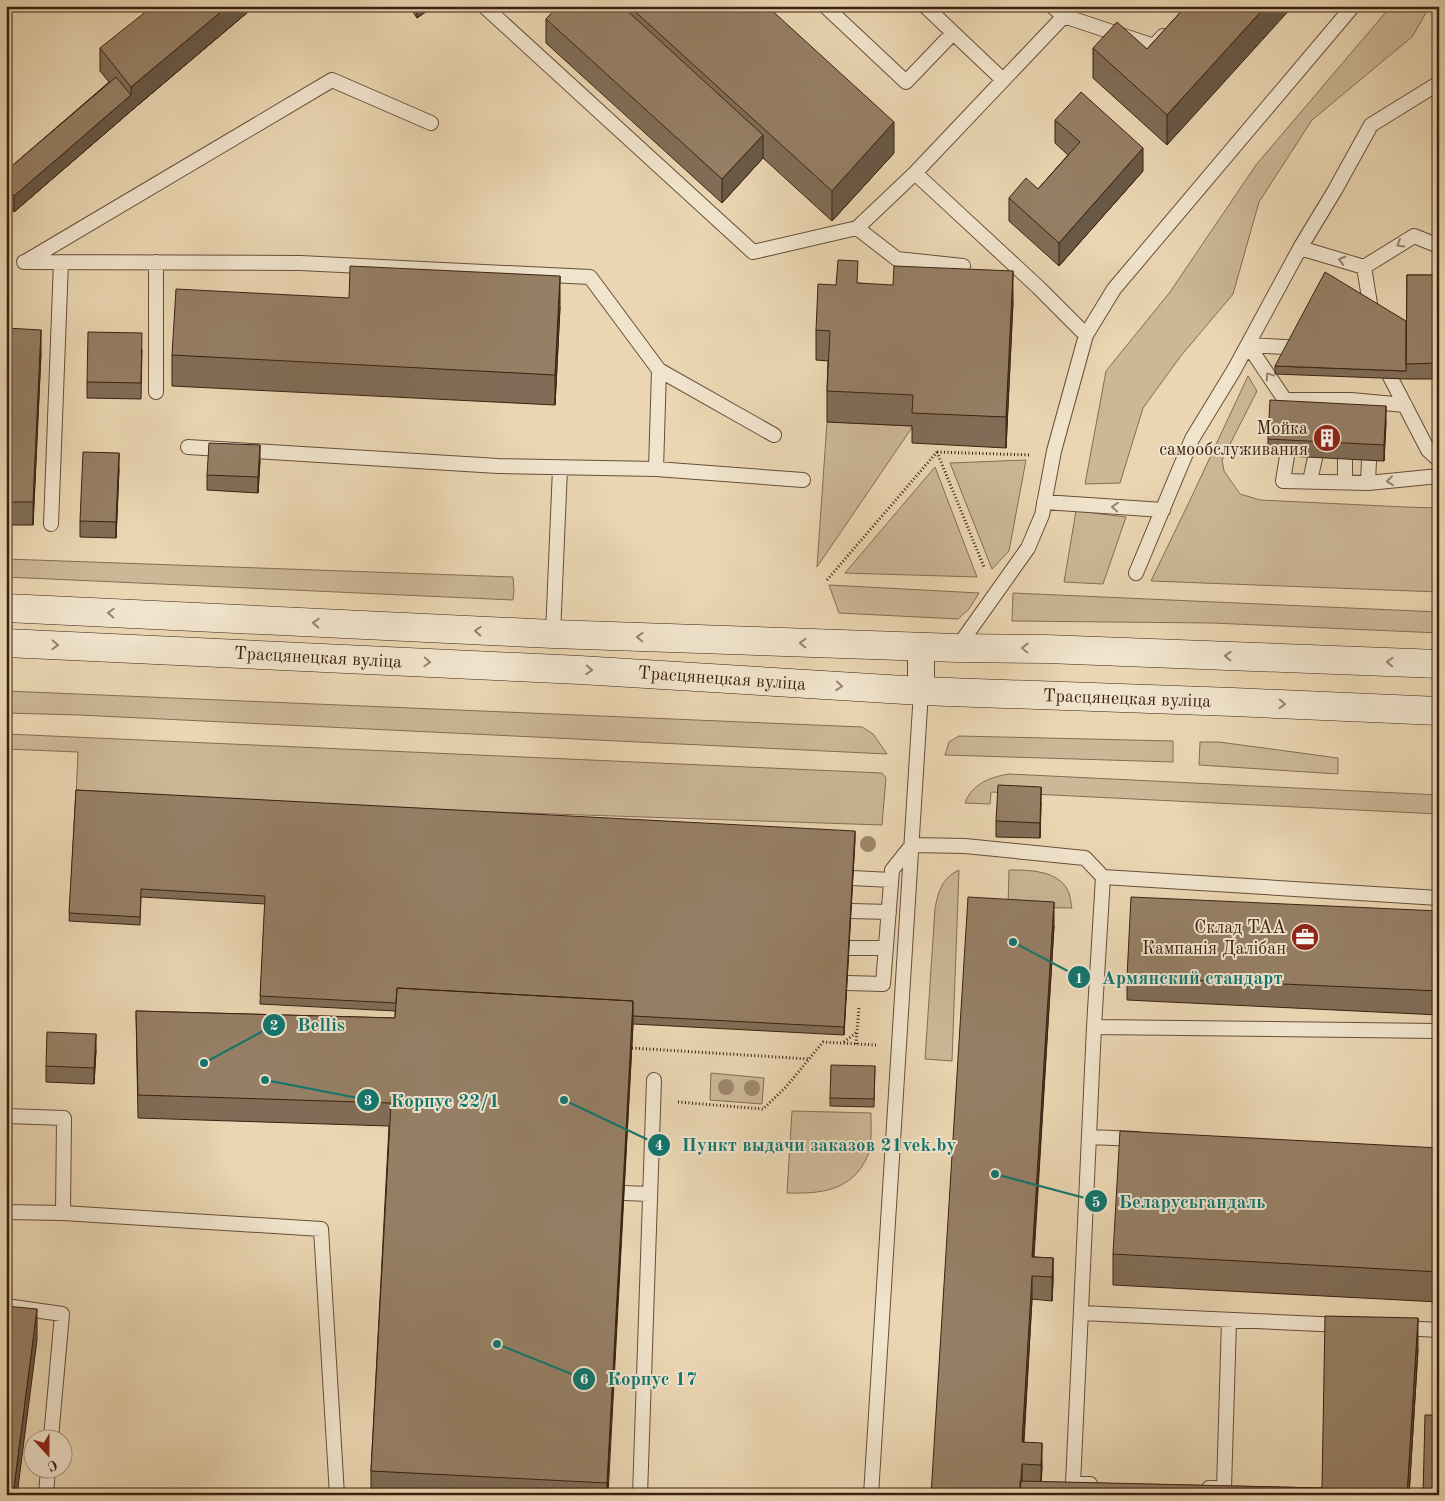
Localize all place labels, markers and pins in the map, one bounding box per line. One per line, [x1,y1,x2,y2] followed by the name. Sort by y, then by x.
[1159,420,1308,459] place label: Мойка самообслуживания
[1312,423,1342,453] building icon: Мойка самообслуживания
[1142,919,1286,958] place label: Склад ТАА Кампанія Далібан
[1290,922,1320,952] office icon: Склад ТАА Кампанія Далібан
[1067,960,1293,994] callout: Армянский стандарт
[262,1008,355,1042] callout: Bellis
[355,1083,510,1117] callout: Корпус 22/1
[647,1128,967,1162] callout: Пункт выдачи заказов 21vek.by
[1084,1184,1276,1218] callout: Беларусьгандаль
[572,1362,707,1396] callout: Корпус 17

